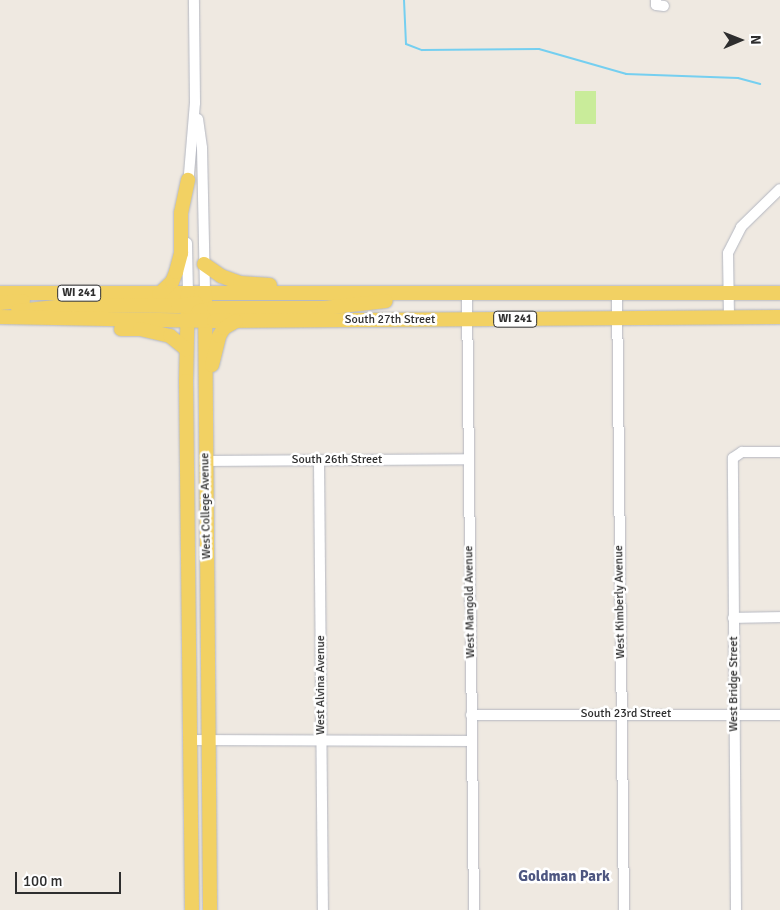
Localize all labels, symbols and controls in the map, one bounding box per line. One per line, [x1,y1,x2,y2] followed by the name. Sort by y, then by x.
[715,15,765,65] north arrow
[747,35,764,45] text: N
[56,284,102,302] road number: WI 241
[492,310,538,328] road number: WI 241
[345,313,435,327] street label: South 27th Street
[198,453,214,559] street label: West College Avenue
[292,453,382,467] street label: South 26th Street
[612,545,628,659] street label: West Kimberly Avenue
[462,546,478,658] street label: West Mangold Avenue
[314,635,328,735] street label: West Alvina Avenue
[727,636,741,732] street label: West Bridge Street
[581,707,671,721] street label: South 23rd Street
[18,862,124,894] scale bar
[518,868,610,886] district label: Goldman Park
[23,872,63,890] text: 100 m

